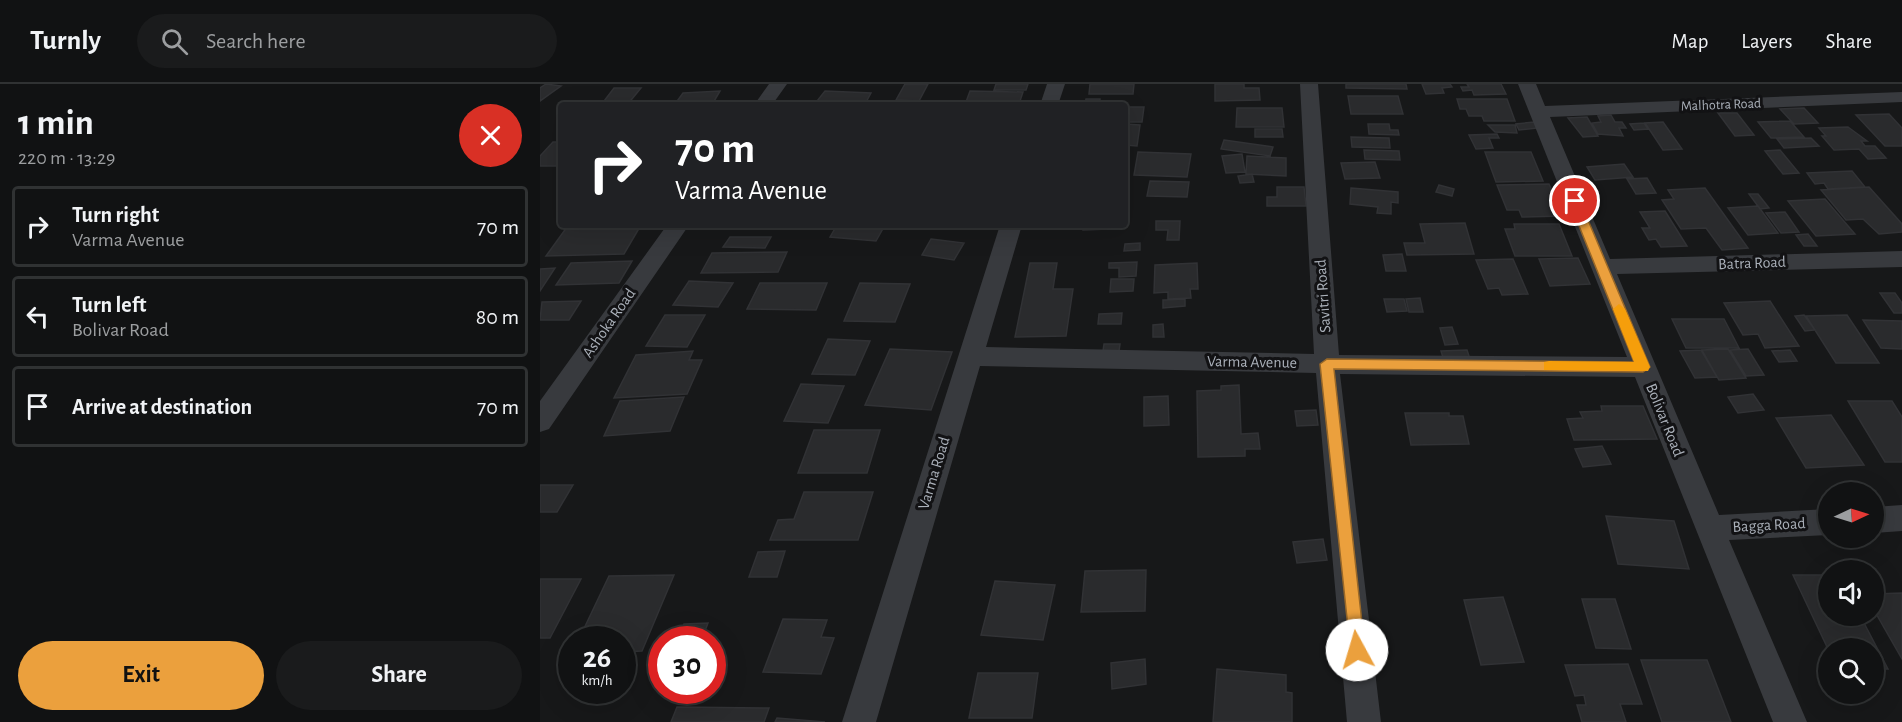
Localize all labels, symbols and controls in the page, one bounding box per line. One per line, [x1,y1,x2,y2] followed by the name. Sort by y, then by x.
[137,14,557,68] search box
[158,25,191,58] icon: search
[30,27,101,55] text: Turnly
[206,30,306,52] text: Search here
[1672,31,1708,52] text: Map
[1741,31,1792,52] text: Layers
[1825,31,1872,52] text: Share
[1681,97,1761,113] street label: Malhotra Road
[459,104,522,167] button: close
[18,105,94,141] text: 1 min
[576,126,654,204] icon: right
[675,128,755,170] text: 70 m
[18,148,115,168] text: 220 m · 13:29
[1549,175,1600,226] pin
[675,177,827,204] text: Varma Avenue
[1558,184,1591,217] icon: arrive
[72,204,159,226] text: Turn right
[21,210,54,243] icon: right
[477,216,519,238] text: 70 m
[72,230,185,250] text: Varma Avenue
[1718,254,1786,272] street label: Batra Road
[1312,259,1334,333] street label: Savitri Road
[579,286,639,360] street label: Ashoka Road
[72,294,146,316] text: Turn left
[21,300,54,333] icon: left
[476,306,519,328] text: 80 m
[72,320,169,340] text: Bolivar Road
[1207,353,1297,371] street label: Varma Avenue
[1643,381,1687,459] street label: Bolivar Road
[21,390,54,423] icon: arrive
[72,396,252,418] text: Arrive at destination
[477,396,519,418] text: 70 m
[915,435,953,511] street label: Varma Road
[1818,482,1884,548] north arrow
[1818,482,1884,704] map controls
[1732,515,1806,535] street label: Bagga Road
[1818,560,1884,626] button: sound
[1325,618,1389,682] position arrow
[648,626,726,704] speed limit sign: 30
[1818,638,1884,704] button: search
[18,641,264,710] button: Exit
[276,641,522,710] button: Share
[583,643,611,673] text: 26
[582,673,612,688] text: km/h

